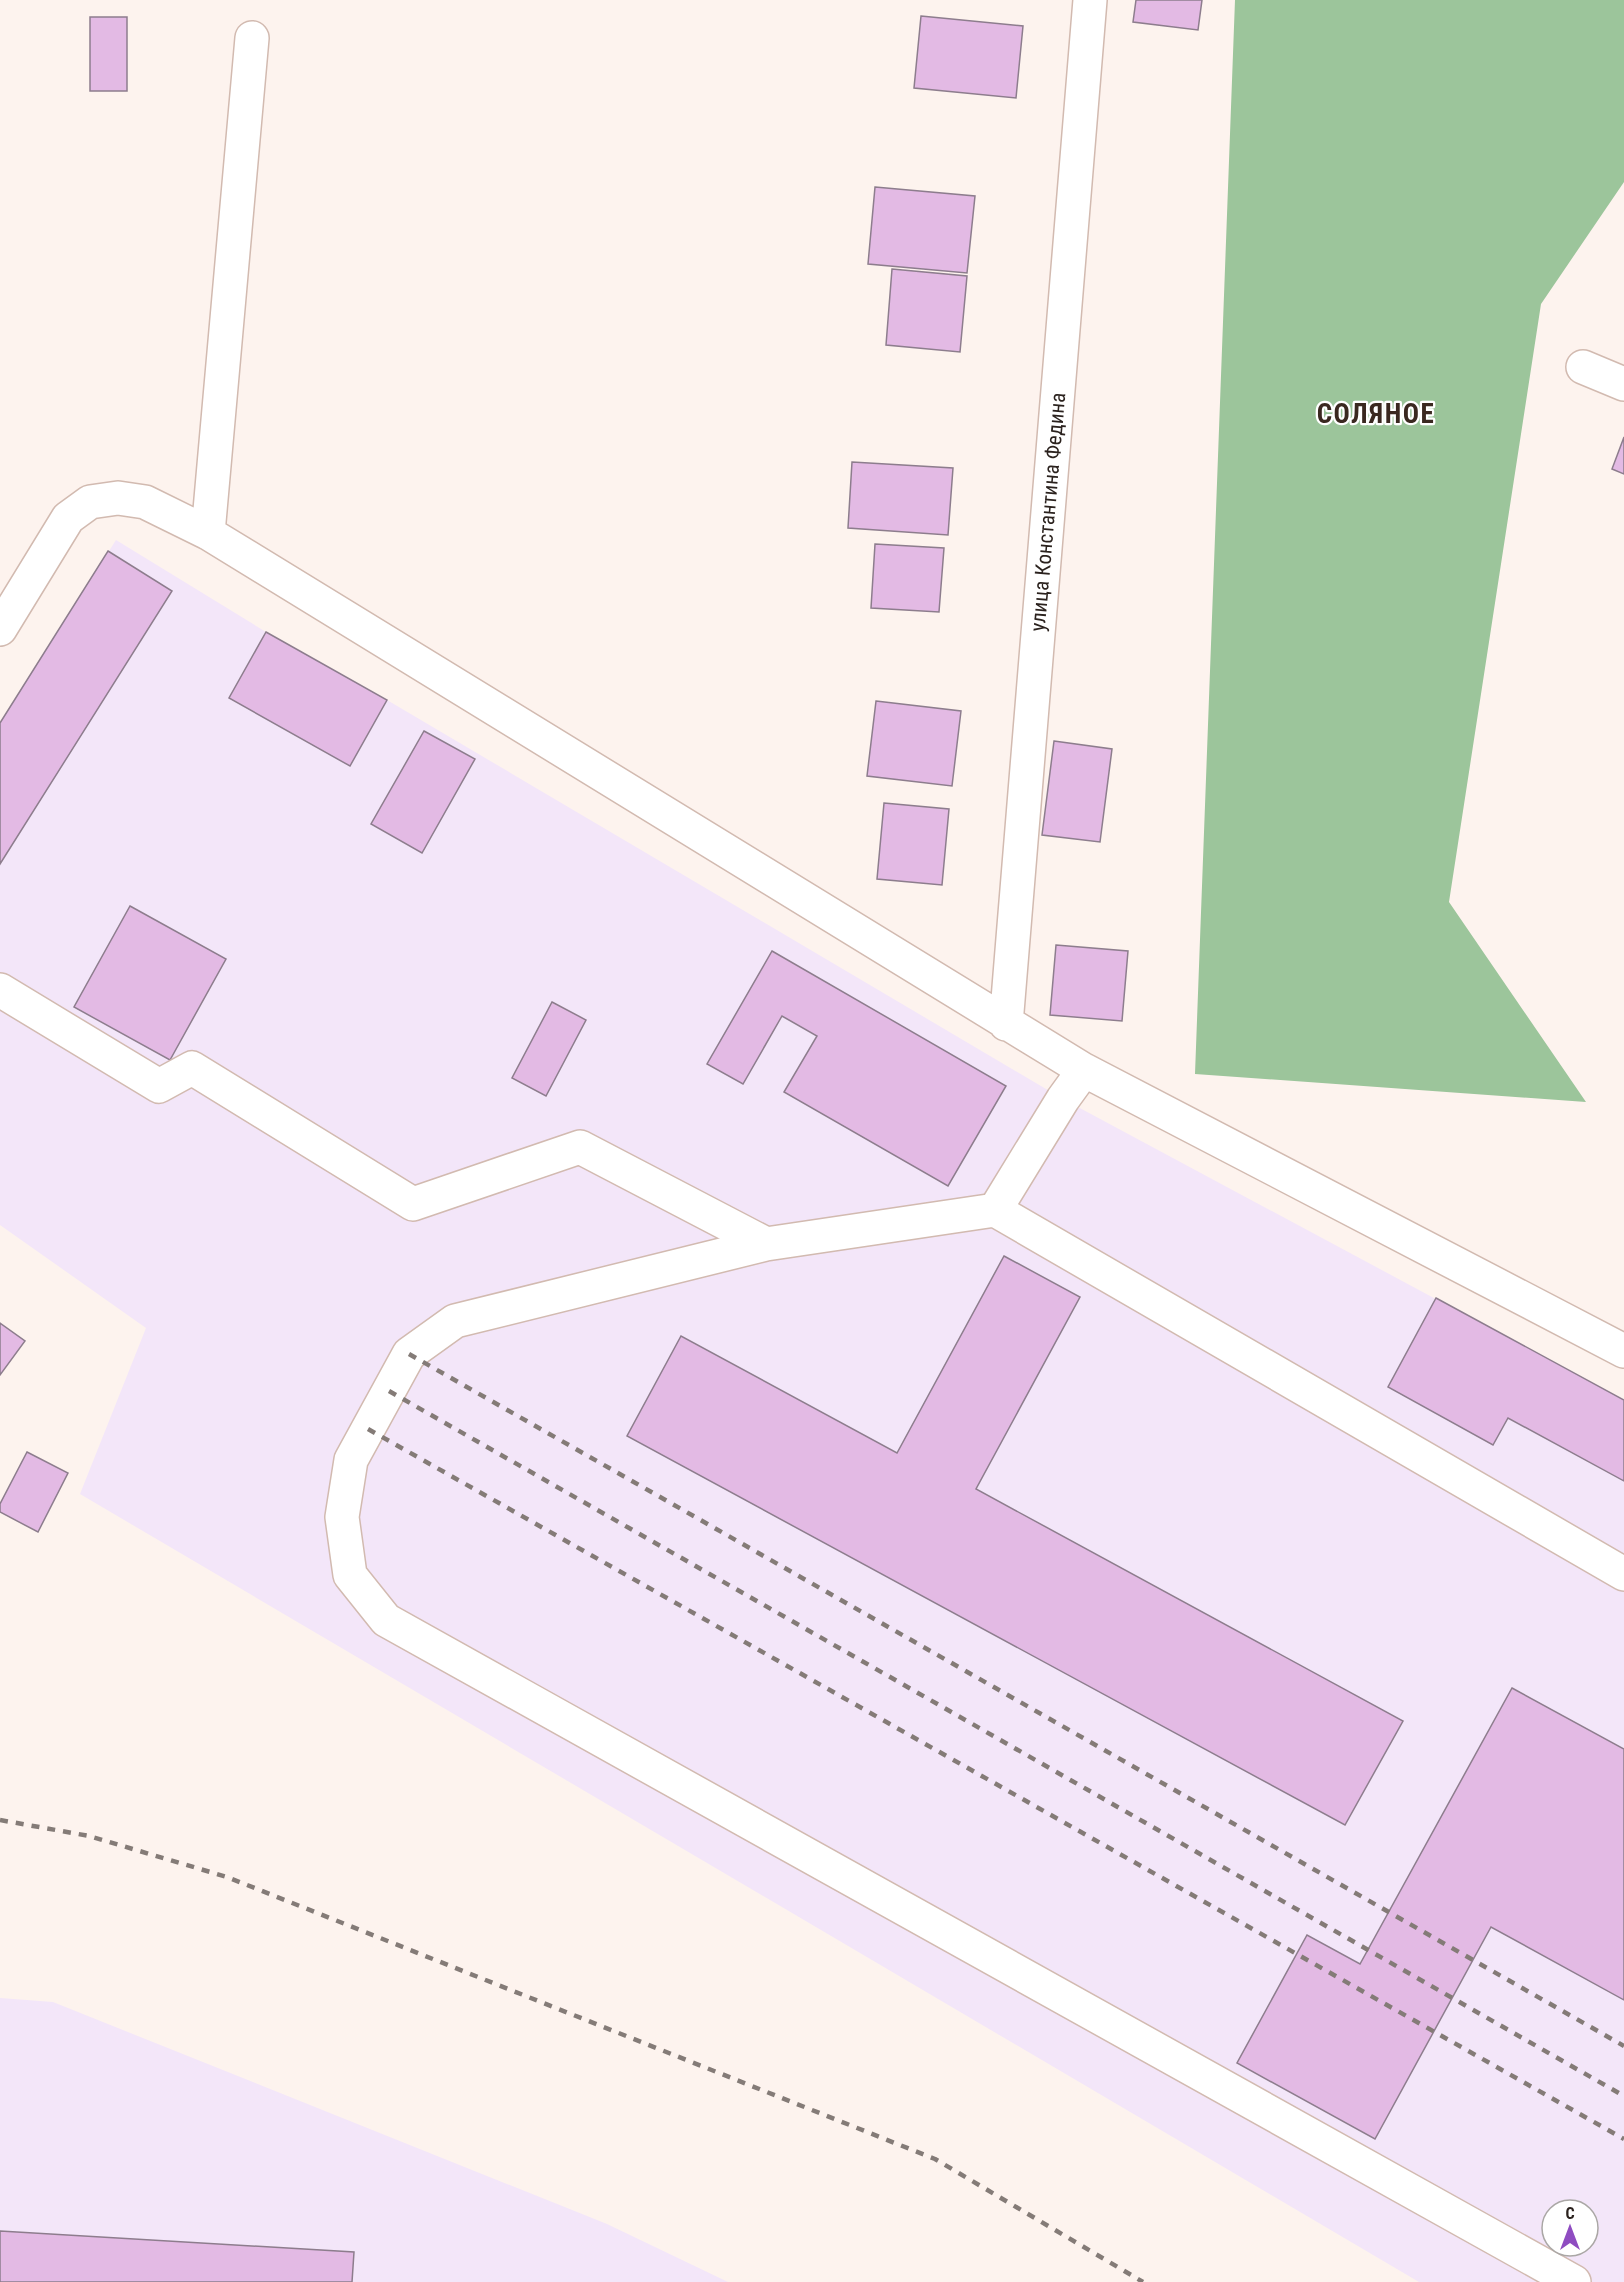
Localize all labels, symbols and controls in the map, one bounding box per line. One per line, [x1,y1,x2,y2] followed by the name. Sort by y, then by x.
[1026,392,1070,632] street label: улица Константина Федина
[1317,398,1435,430] district label: СОЛЯНОЕ
[1540,2198,1600,2258] north arrow
[1565,2204,1575,2223] text: С

